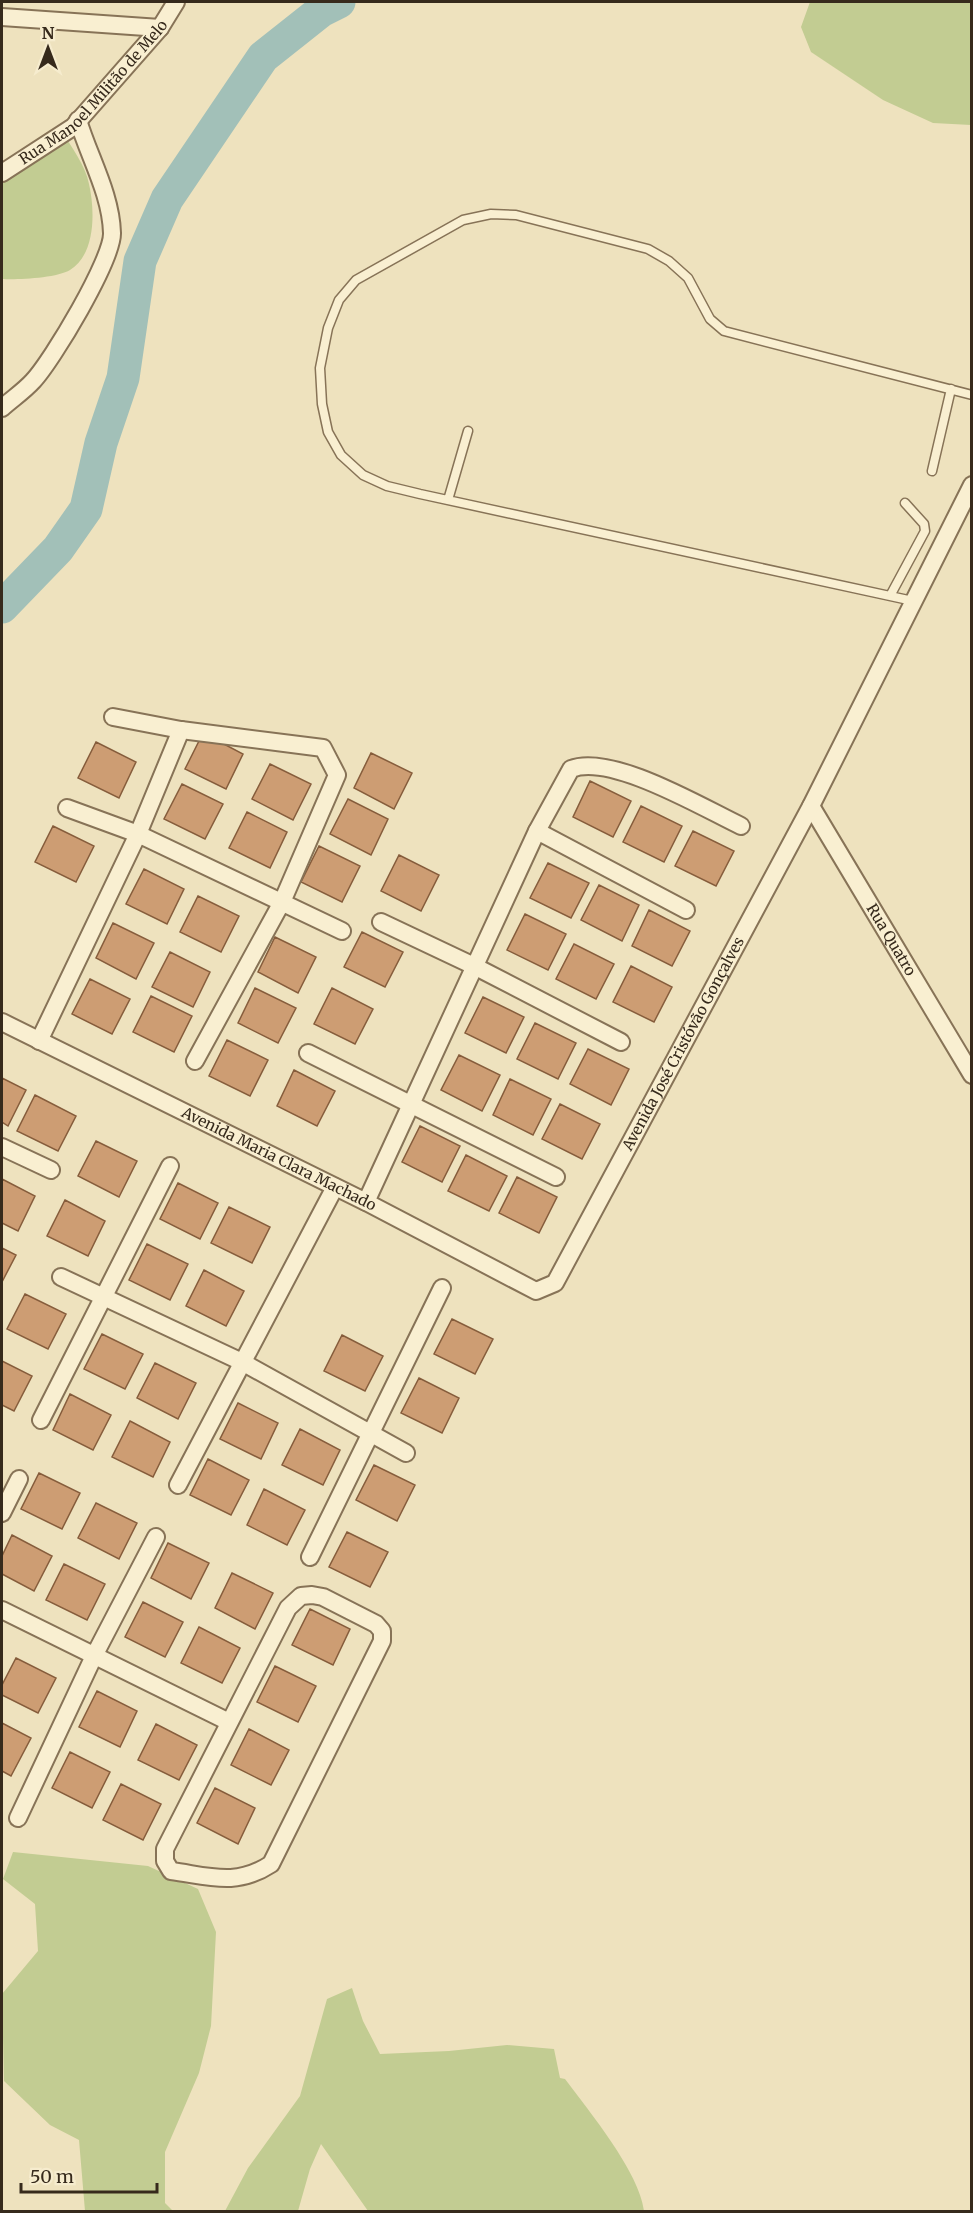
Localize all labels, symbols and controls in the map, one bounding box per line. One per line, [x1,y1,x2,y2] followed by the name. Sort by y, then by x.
[15,16,172,168] street label: Rua Manoel Militão de Melo
[18,18,78,78] north arrow
[42,23,55,43] text: N
[863,900,921,979] street label: Rua Quatro
[617,934,748,1155] street label: Avenida José Cristóvão Gonçalves
[178,1102,380,1215] street label: Avenida Maria Clara Machado
[21,2156,158,2194] scale bar
[30,2165,74,2188] text: 50 m

